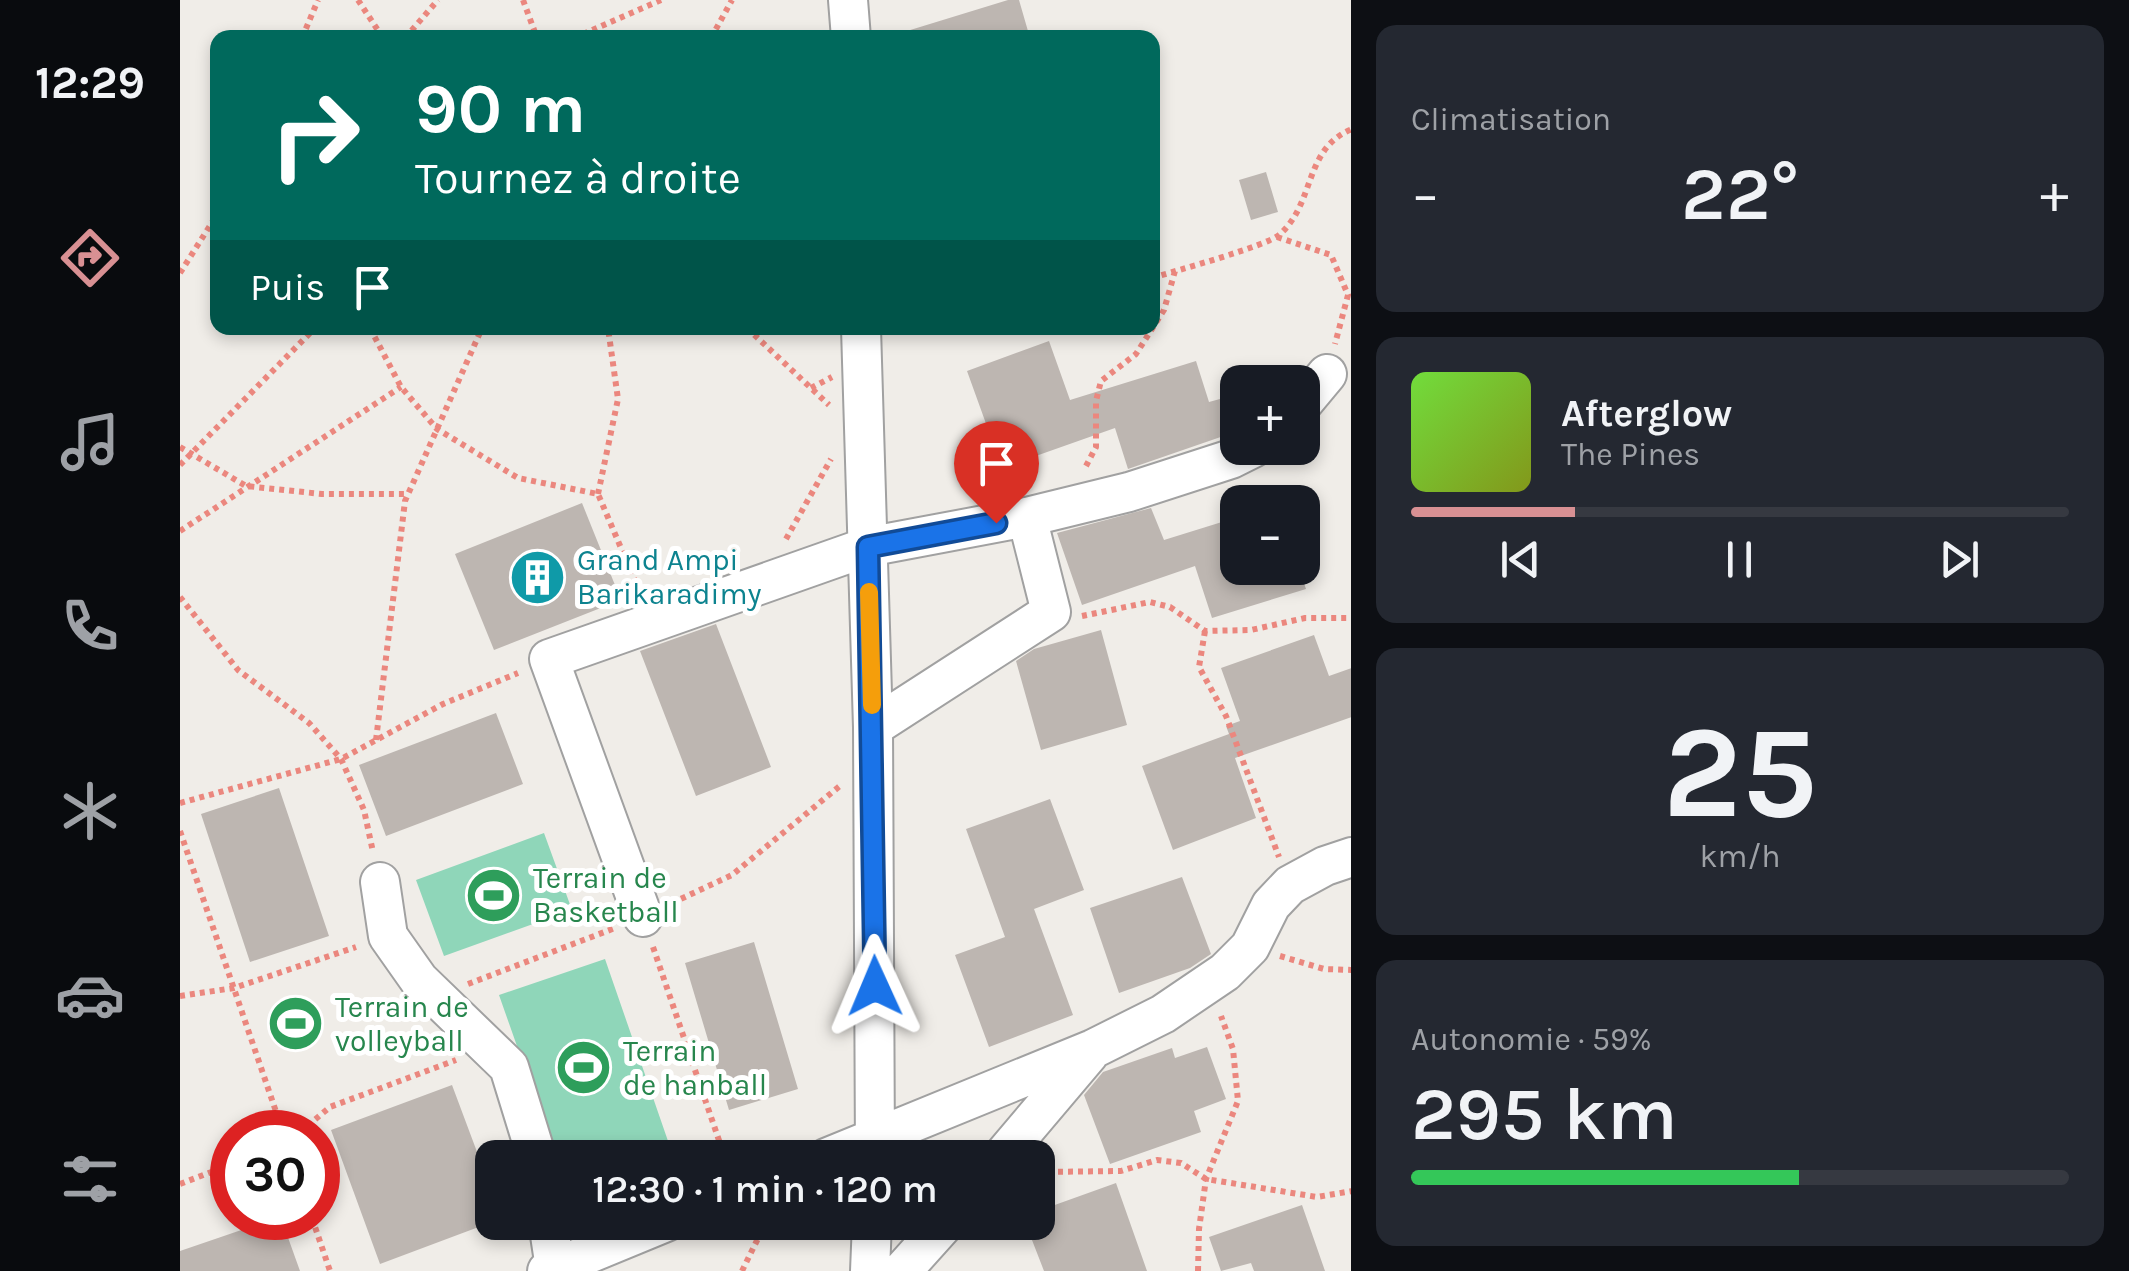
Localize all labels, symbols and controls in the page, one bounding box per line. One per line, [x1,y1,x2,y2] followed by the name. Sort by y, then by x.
[35,57,145,109] text: 12:29
[415,68,586,150] text: 90 m
[250,70,380,200] icon: right
[1411,101,1611,138] text: Climatisation
[1681,150,1799,238] text: 22°
[415,152,741,204] text: Tournez à droite
[1411,162,1440,226] text: −
[2040,162,2069,226] text: +
[55,223,125,293] icon: directions
[345,260,400,315] icon: arrive
[250,265,325,310] text: Puis
[1220,365,1320,585] map controls
[1220,365,1320,465] button: +
[1561,391,1732,436] text: Afterglow
[55,407,125,477] icon: music
[954,421,1039,524] pin
[969,436,1024,491] icon: arrive
[1561,436,1700,473] text: The Pines
[1220,485,1320,585] button: −
[1493,532,1548,587] icon: previous
[1712,532,1767,587] icon: pause
[1932,532,1987,587] icon: next
[577,542,762,612] place label: Grand Ampi Barikaradimy
[508,547,568,607] building icon: Grand Ampi Barikaradimy
[55,591,125,661] icon: phone
[1663,697,1817,849] text: 25
[55,776,125,846] icon: climate
[1699,838,1781,875] text: km/h
[533,860,679,930] place label: Terrain de Basketball
[464,865,524,925] sports icon: Terrain de Basketball
[823,934,927,1038] position arrow
[55,960,125,1030] icon: car
[335,989,469,1059] place label: Terrain de volleyball
[266,994,326,1054] sports icon: Terrain de volleyball
[1411,1021,1652,1058] text: Autonomie · 59%
[623,1033,767,1103] place label: Terrain de hanball
[554,1038,614,1098] sports icon: Terrain de hanball
[1411,1070,1678,1158] text: 295 km
[210,1110,340,1240] speed limit sign: 30
[55,1144,125,1214] icon: filters
[592,1167,938,1212] text: 12:30 · 1 min · 120 m

